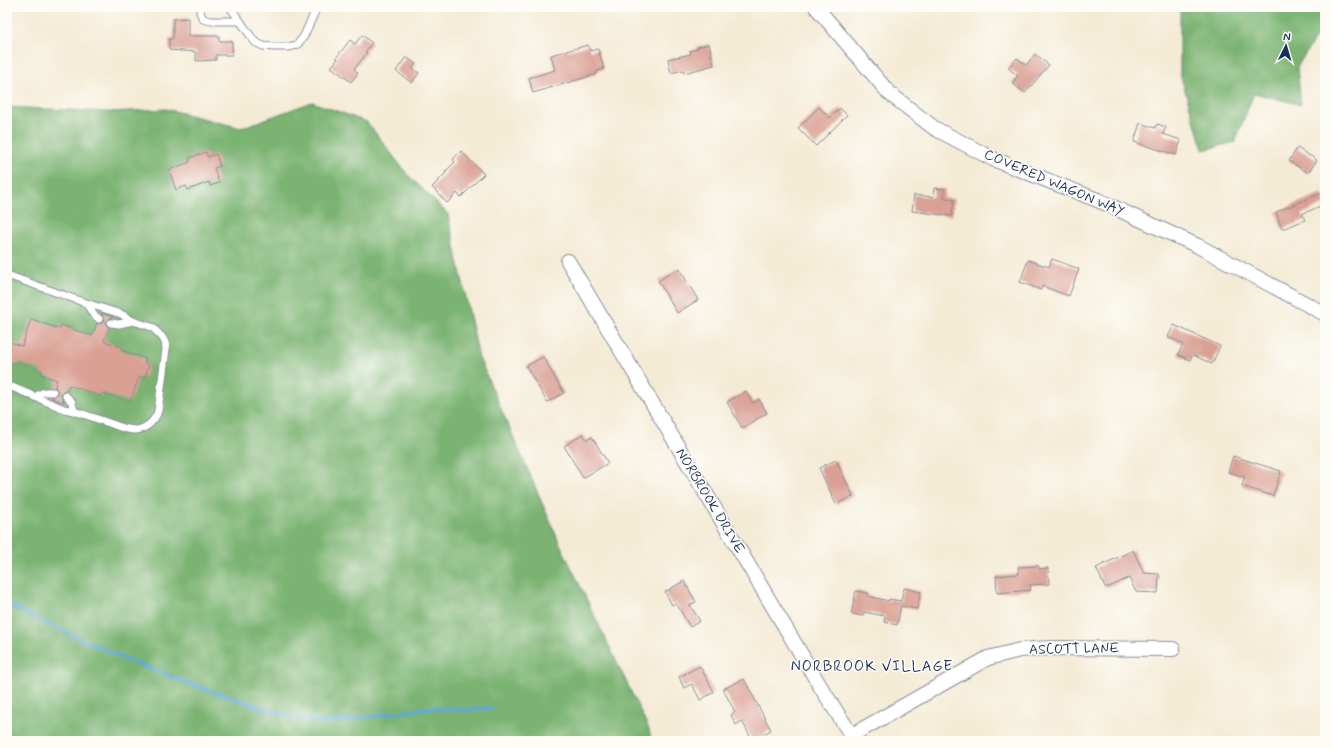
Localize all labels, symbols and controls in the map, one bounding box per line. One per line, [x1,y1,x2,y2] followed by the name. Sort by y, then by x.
[1266,26,1306,66] north arrow
[1283,30,1291,44] text: N
[981,145,1127,221] street label: COVERED WAGON WAY
[671,445,749,557] street label: NORBROOK DRIVE
[1029,639,1119,659] street label: ASCOTT LANE
[791,657,953,677] district label: NORBROOK VILLAGE

